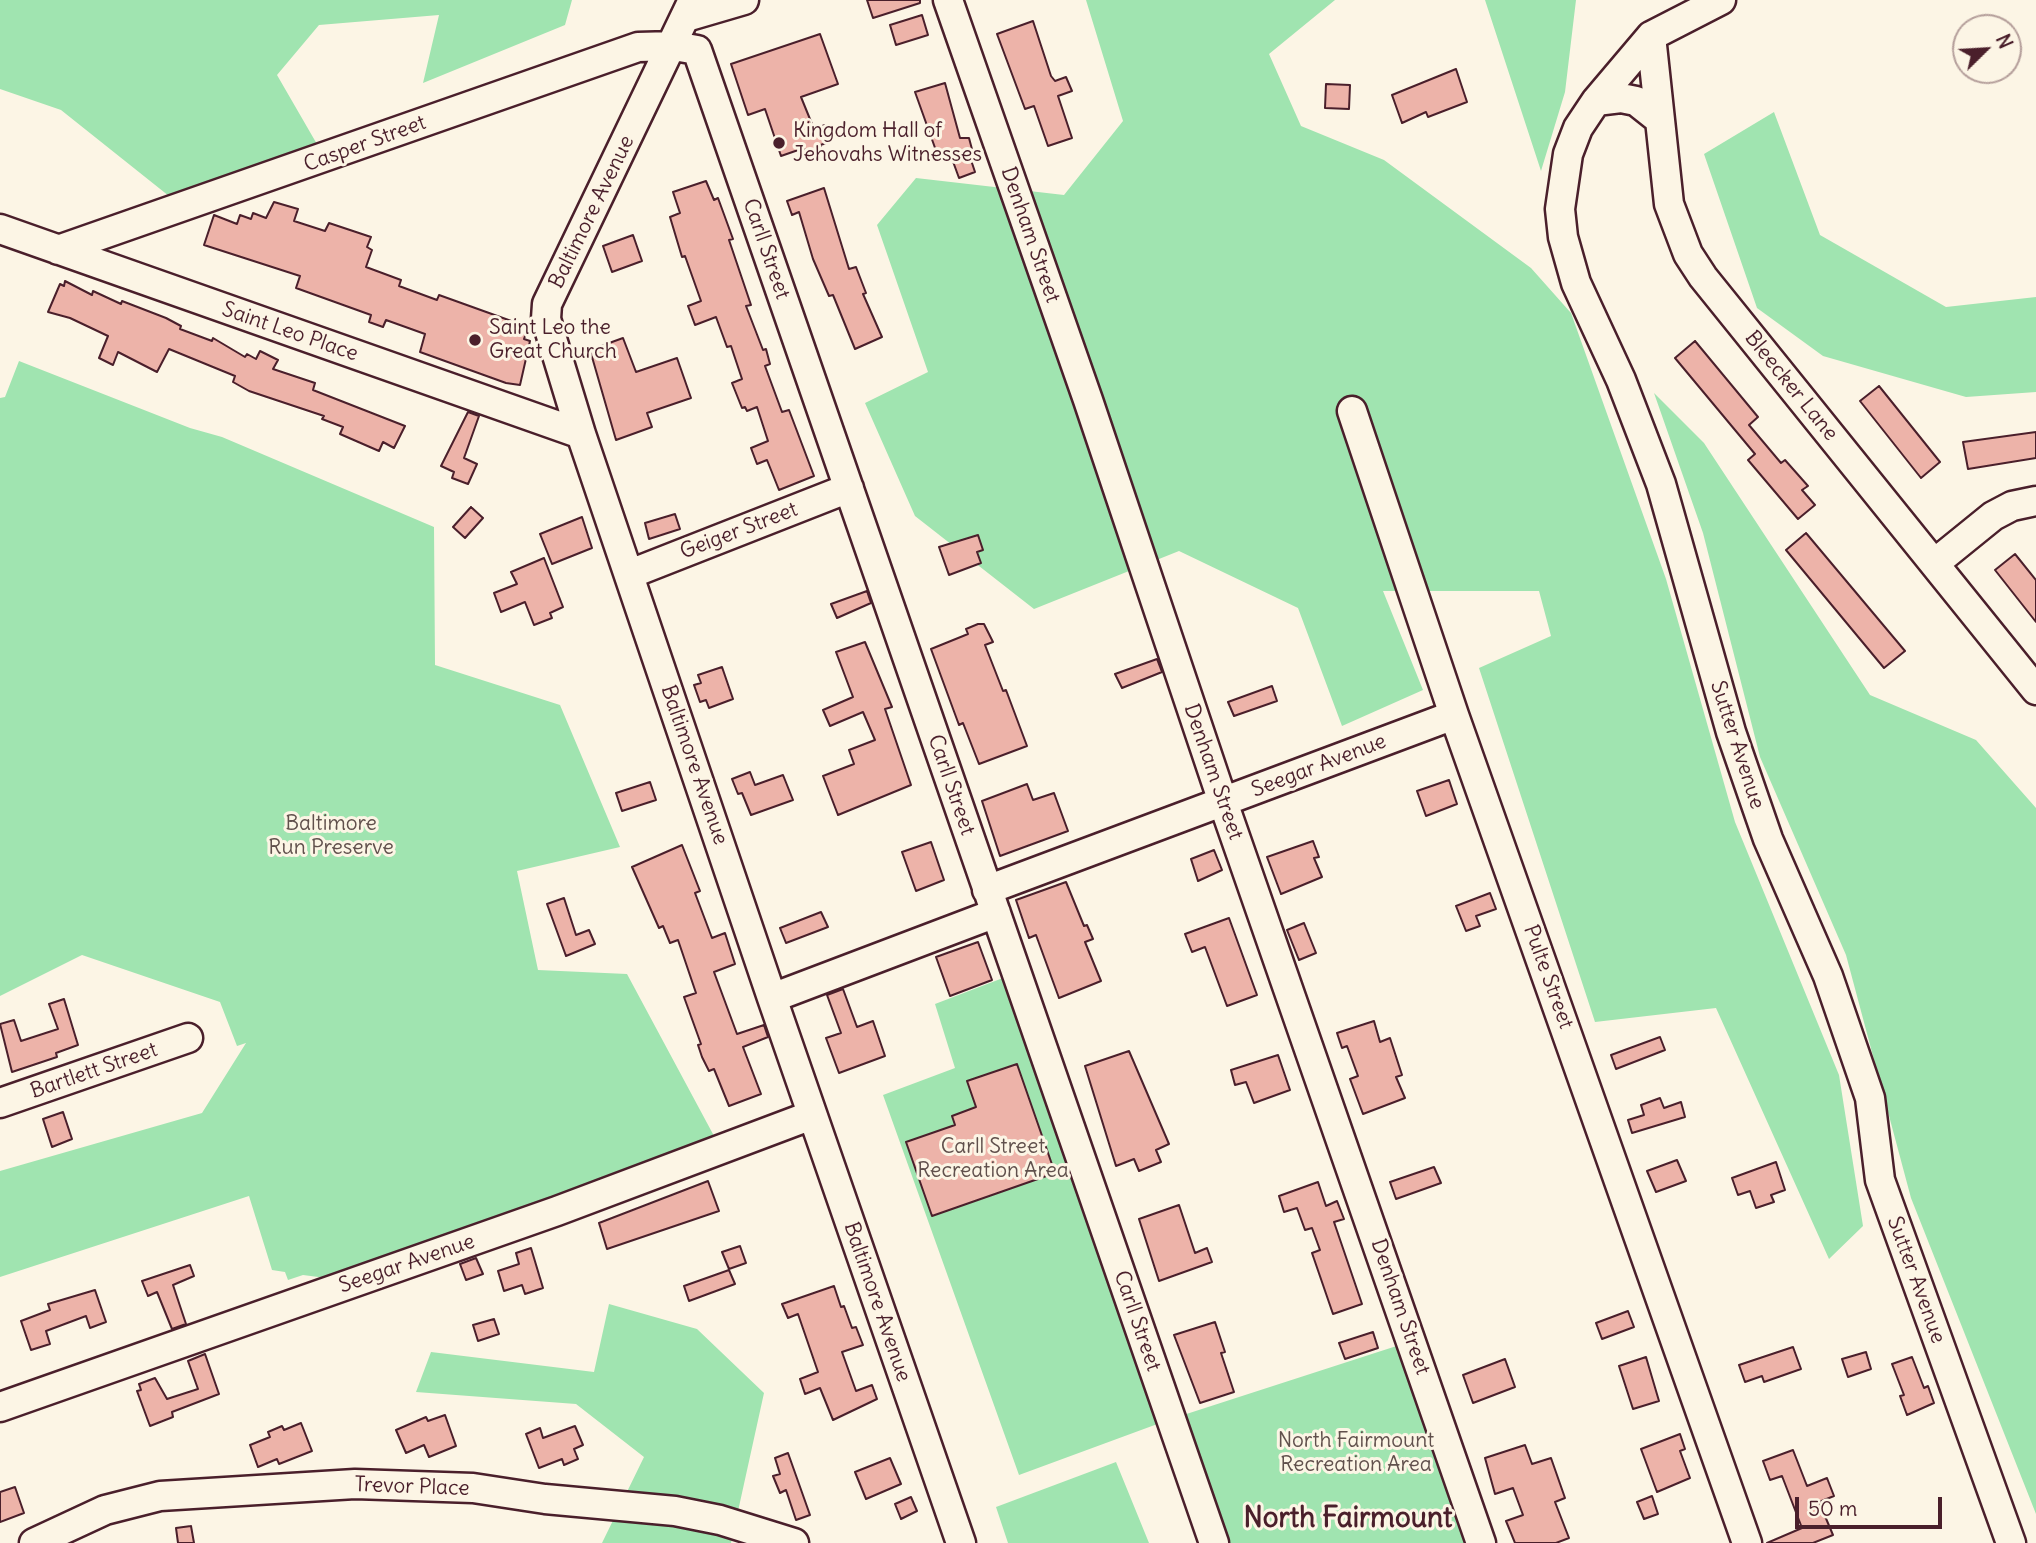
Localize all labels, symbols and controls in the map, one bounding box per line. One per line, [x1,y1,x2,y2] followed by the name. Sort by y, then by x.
[1952,14,2022,84] north arrow
[1991,30,2018,52] text: N
[301,110,429,178] street label: Casper Street
[793,118,982,168] place label: Kingdom Hall of Jehovahs Witnesses
[544,131,640,293] street label: Baltimore Avenue
[771,135,787,151] marker: Kingdom Hall of Jehovahs Witnesses
[995,164,1065,306] street label: Denham Street
[737,195,795,303] street label: Carll Street
[219,297,361,367] street label: Saint Leo Place
[489,315,617,365] place label: Saint Leo the Great Church
[1739,326,1843,446] street label: Bleecker Lane
[467,332,483,348] marker: Saint Leo the Great Church
[677,497,801,565] street label: Geiger Street
[1704,678,1770,812] street label: Sutter Avenue
[655,682,733,848] street label: Baltimore Avenue
[1178,701,1248,843] street label: Denham Street
[1248,729,1390,803] street label: Seegar Avenue
[922,731,980,839] street label: Carll Street
[268,811,394,861] park label: Baltimore Run Preserve
[1518,922,1578,1032] street label: Pulte Street
[27,1037,161,1105] street label: Bartlett Street
[917,1134,1069,1184] park label: Carll Street Recreation Area
[1881,1213,1951,1347] street label: Sutter Avenue
[838,1219,916,1385] street label: Baltimore Avenue
[336,1229,478,1299] street label: Seegar Avenue
[1365,1236,1435,1378] street label: Denham Street
[1108,1267,1166,1375] street label: Carll Street
[1278,1428,1434,1478] park label: North Fairmount Recreation Area
[354,1472,470,1502] street label: Trevor Place
[1798,1484,1945,1528] scale bar
[1808,1495,1857,1522] text: 50 m
[1244,1502,1452,1536] district label: North Fairmount

